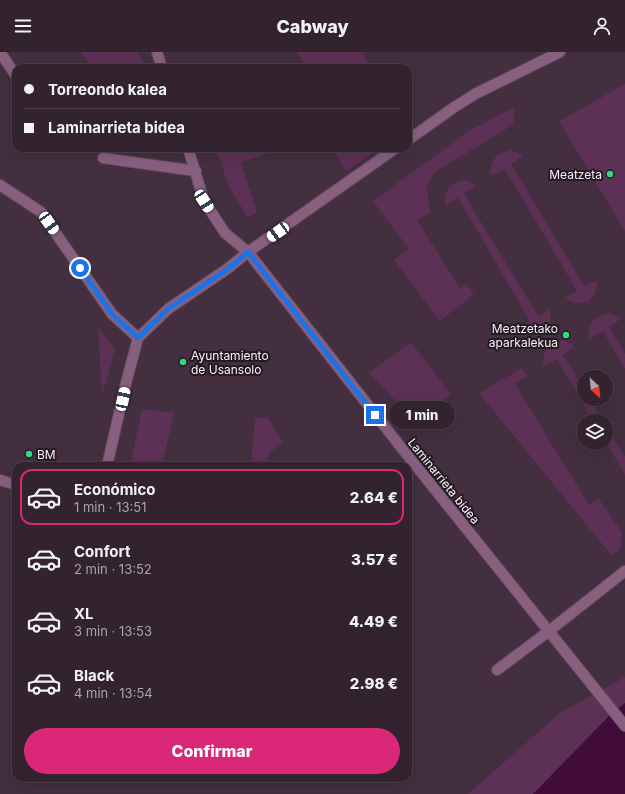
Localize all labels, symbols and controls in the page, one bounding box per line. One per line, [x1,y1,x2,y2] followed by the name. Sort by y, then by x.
[12,15,34,37] icon: menu
[591,15,613,37] icon: person
[276,16,349,37] text: Cabway
[48,80,167,99] text: Torreondo kalea
[48,118,185,137] text: Laminarrieta bidea
[549,167,602,182] place label: Meatzeta
[605,169,615,179] marker: Meatzeta
[192,188,216,214] car
[37,210,61,236] car
[265,220,291,244] car
[71,259,89,277] route start
[489,321,558,350] place label: Meatzetako aparkalekua
[561,330,571,340] marker: Meatzetako aparkalekua
[191,348,269,377] place label: Ayuntamiento de Usansolo
[178,357,188,367] marker: Ayuntamiento de Usansolo
[577,370,613,406] north arrow
[577,370,613,450] map controls
[115,386,131,412] car
[389,401,455,429] callout: 1 min
[366,406,384,424] route end
[406,407,438,423] text: 1 min
[577,414,613,450] button: layers
[405,435,483,527] street label: Laminarrieta bidea
[37,447,56,462] place label: BM
[24,449,34,459] marker: BM
[26,479,62,515] icon: car
[74,480,155,499] text: Económico
[350,488,398,507] text: 2.64 €
[74,499,146,515] text: 1 min · 13:51
[26,541,62,577] icon: car
[74,542,130,561] text: Confort
[351,550,398,569] text: 3.57 €
[74,561,152,577] text: 2 min · 13:52
[26,603,62,639] icon: car
[74,604,94,623] text: XL
[349,612,398,631] text: 4.49 €
[74,623,152,639] text: 3 min · 13:53
[26,665,62,701] icon: car
[74,666,114,685] text: Black
[350,674,398,693] text: 2.98 €
[74,685,153,701] text: 4 min · 13:54
[24,728,400,774] button: Confirmar

